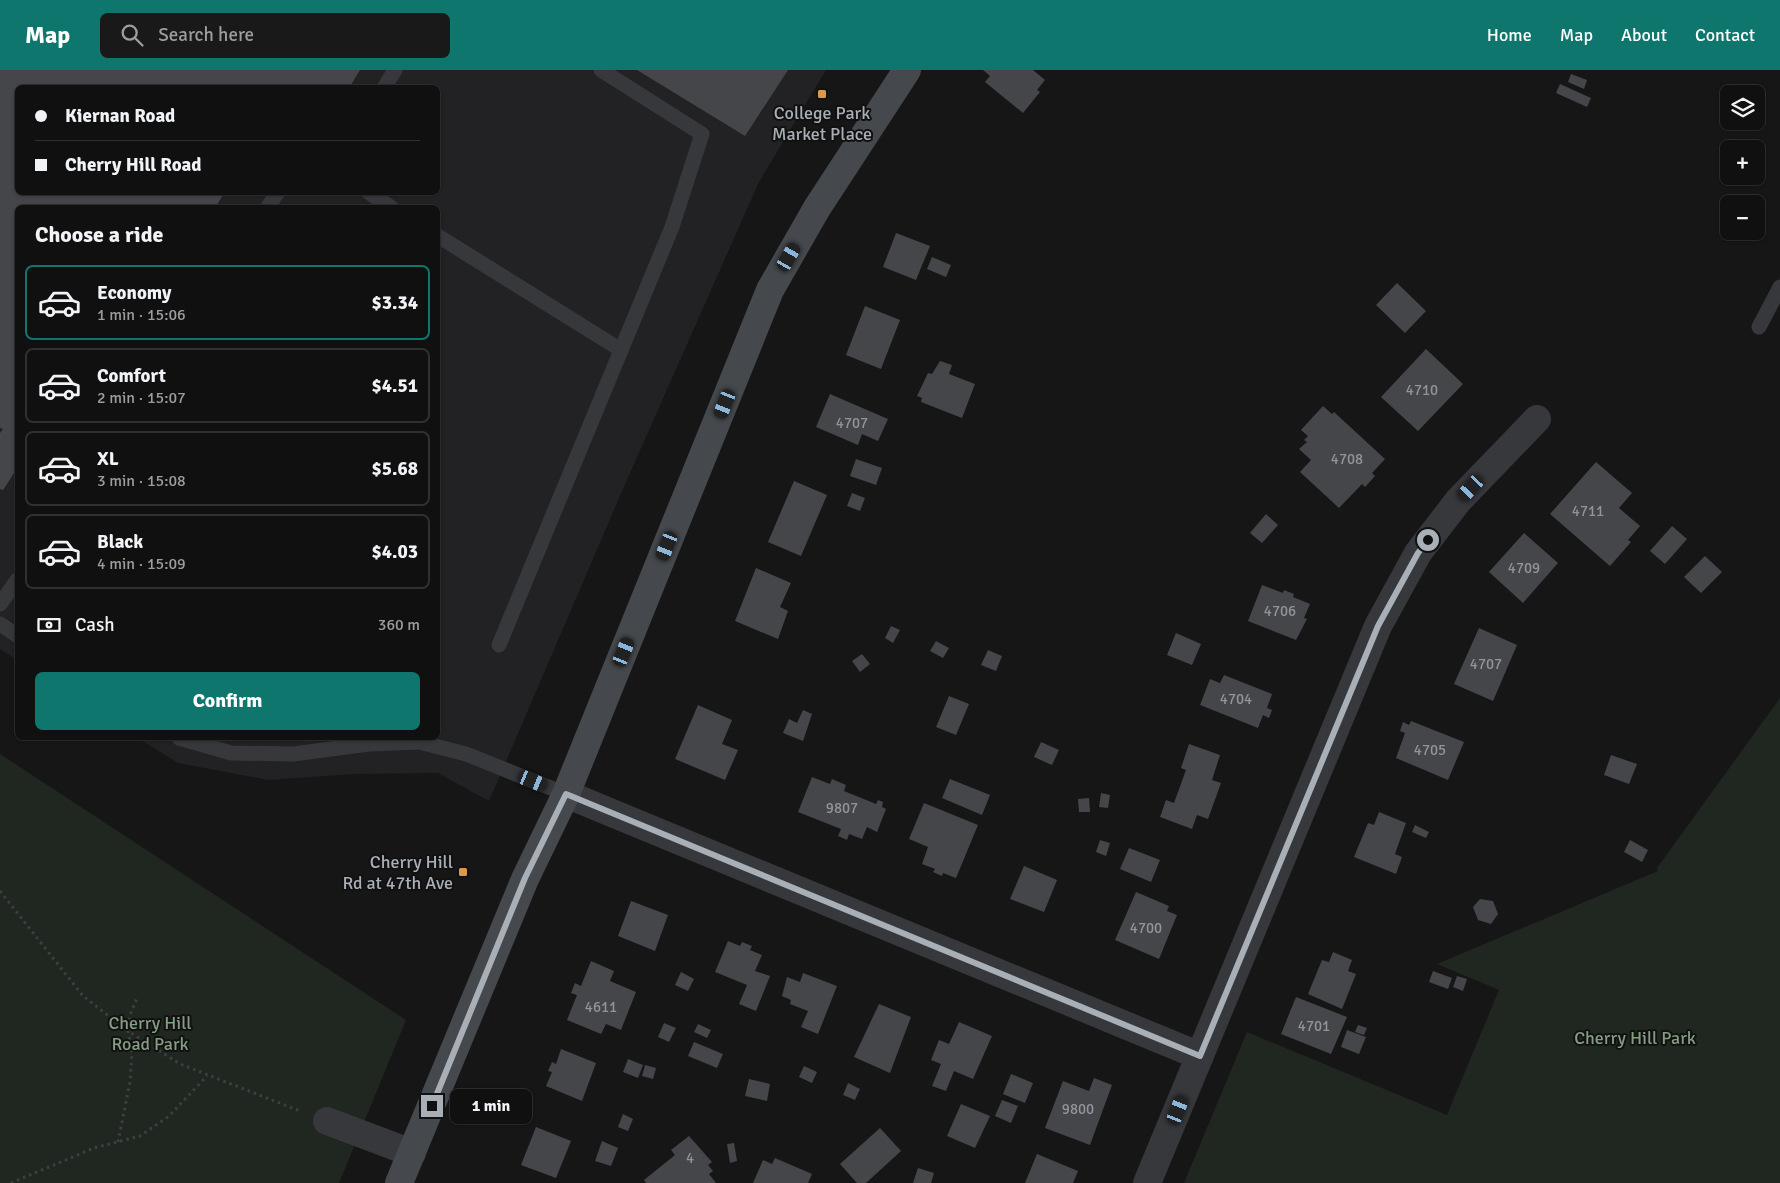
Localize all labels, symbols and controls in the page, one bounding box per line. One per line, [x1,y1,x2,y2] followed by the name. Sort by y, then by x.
[100,13,450,58] search box
[25,20,70,50] text: Map
[118,21,146,49] icon: search
[158,23,254,47] text: Search here
[1487,24,1532,46] text: Home
[1560,24,1593,46] text: Map
[1621,24,1667,46] text: About
[1695,24,1755,46] text: Contact
[1720,85,1765,240] map controls
[1720,85,1765,130] button: layers
[816,88,828,100] marker: College Park Market Place
[772,102,872,145] place label: College Park Market Place
[65,104,175,128] text: Kiernan Road
[1720,140,1765,185] button: +
[65,153,201,177] text: Cherry Hill Road
[1720,195,1765,240] button: −
[35,221,163,248] text: Choose a ride
[775,240,802,274] car
[37,280,82,325] icon: car
[97,281,171,305] text: Economy
[372,291,418,315] text: $3.34
[97,305,186,325] text: 1 min · 15:06
[37,363,82,408] icon: car
[97,364,166,388] text: Comfort
[372,374,418,398] text: $4.51
[1406,381,1438,399] house number: 4710
[712,387,737,421] car
[97,388,186,408] text: 2 min · 15:07
[836,414,868,432] house number: 4707
[37,446,82,491] icon: car
[97,447,119,471] text: XL
[1331,450,1363,468] house number: 4708
[372,457,418,481] text: $5.68
[97,471,186,491] text: 3 min · 15:08
[1455,472,1486,504] car
[1572,502,1604,520] house number: 4711
[37,529,82,574] icon: car
[654,529,679,563] car
[1417,529,1439,551] route start
[97,530,143,554] text: Black
[372,540,418,564] text: $4.03
[97,554,186,574] text: 4 min · 15:09
[1508,559,1540,577] house number: 4709
[1264,602,1296,620] house number: 4706
[35,611,63,639] icon: cash
[75,613,115,637] text: Cash
[378,615,420,635] text: 360 m
[611,635,636,669] car
[1470,655,1502,673] house number: 4707
[35,672,420,730] button: Confirm
[1220,690,1252,708] house number: 4704
[1414,741,1446,759] house number: 4705
[516,768,549,794] car
[826,799,858,817] house number: 9807
[343,851,453,894] place label: Cherry Hill Rd at 47th Ave
[457,866,469,878] marker: Cherry Hill Rd at 47th Ave
[1130,919,1162,937] house number: 4700
[585,998,617,1016] house number: 4611
[108,1012,192,1055] park label: Cherry Hill Road Park
[1298,1017,1330,1035] house number: 4701
[1574,1027,1696,1049] park label: Cherry Hill Park
[450,1088,532,1124] callout: 1 min
[1165,1093,1190,1127] car
[421,1095,443,1117] route end
[472,1096,510,1116] text: 1 min
[1062,1100,1094,1118] house number: 9800
[686,1149,694,1167] house number: 4

